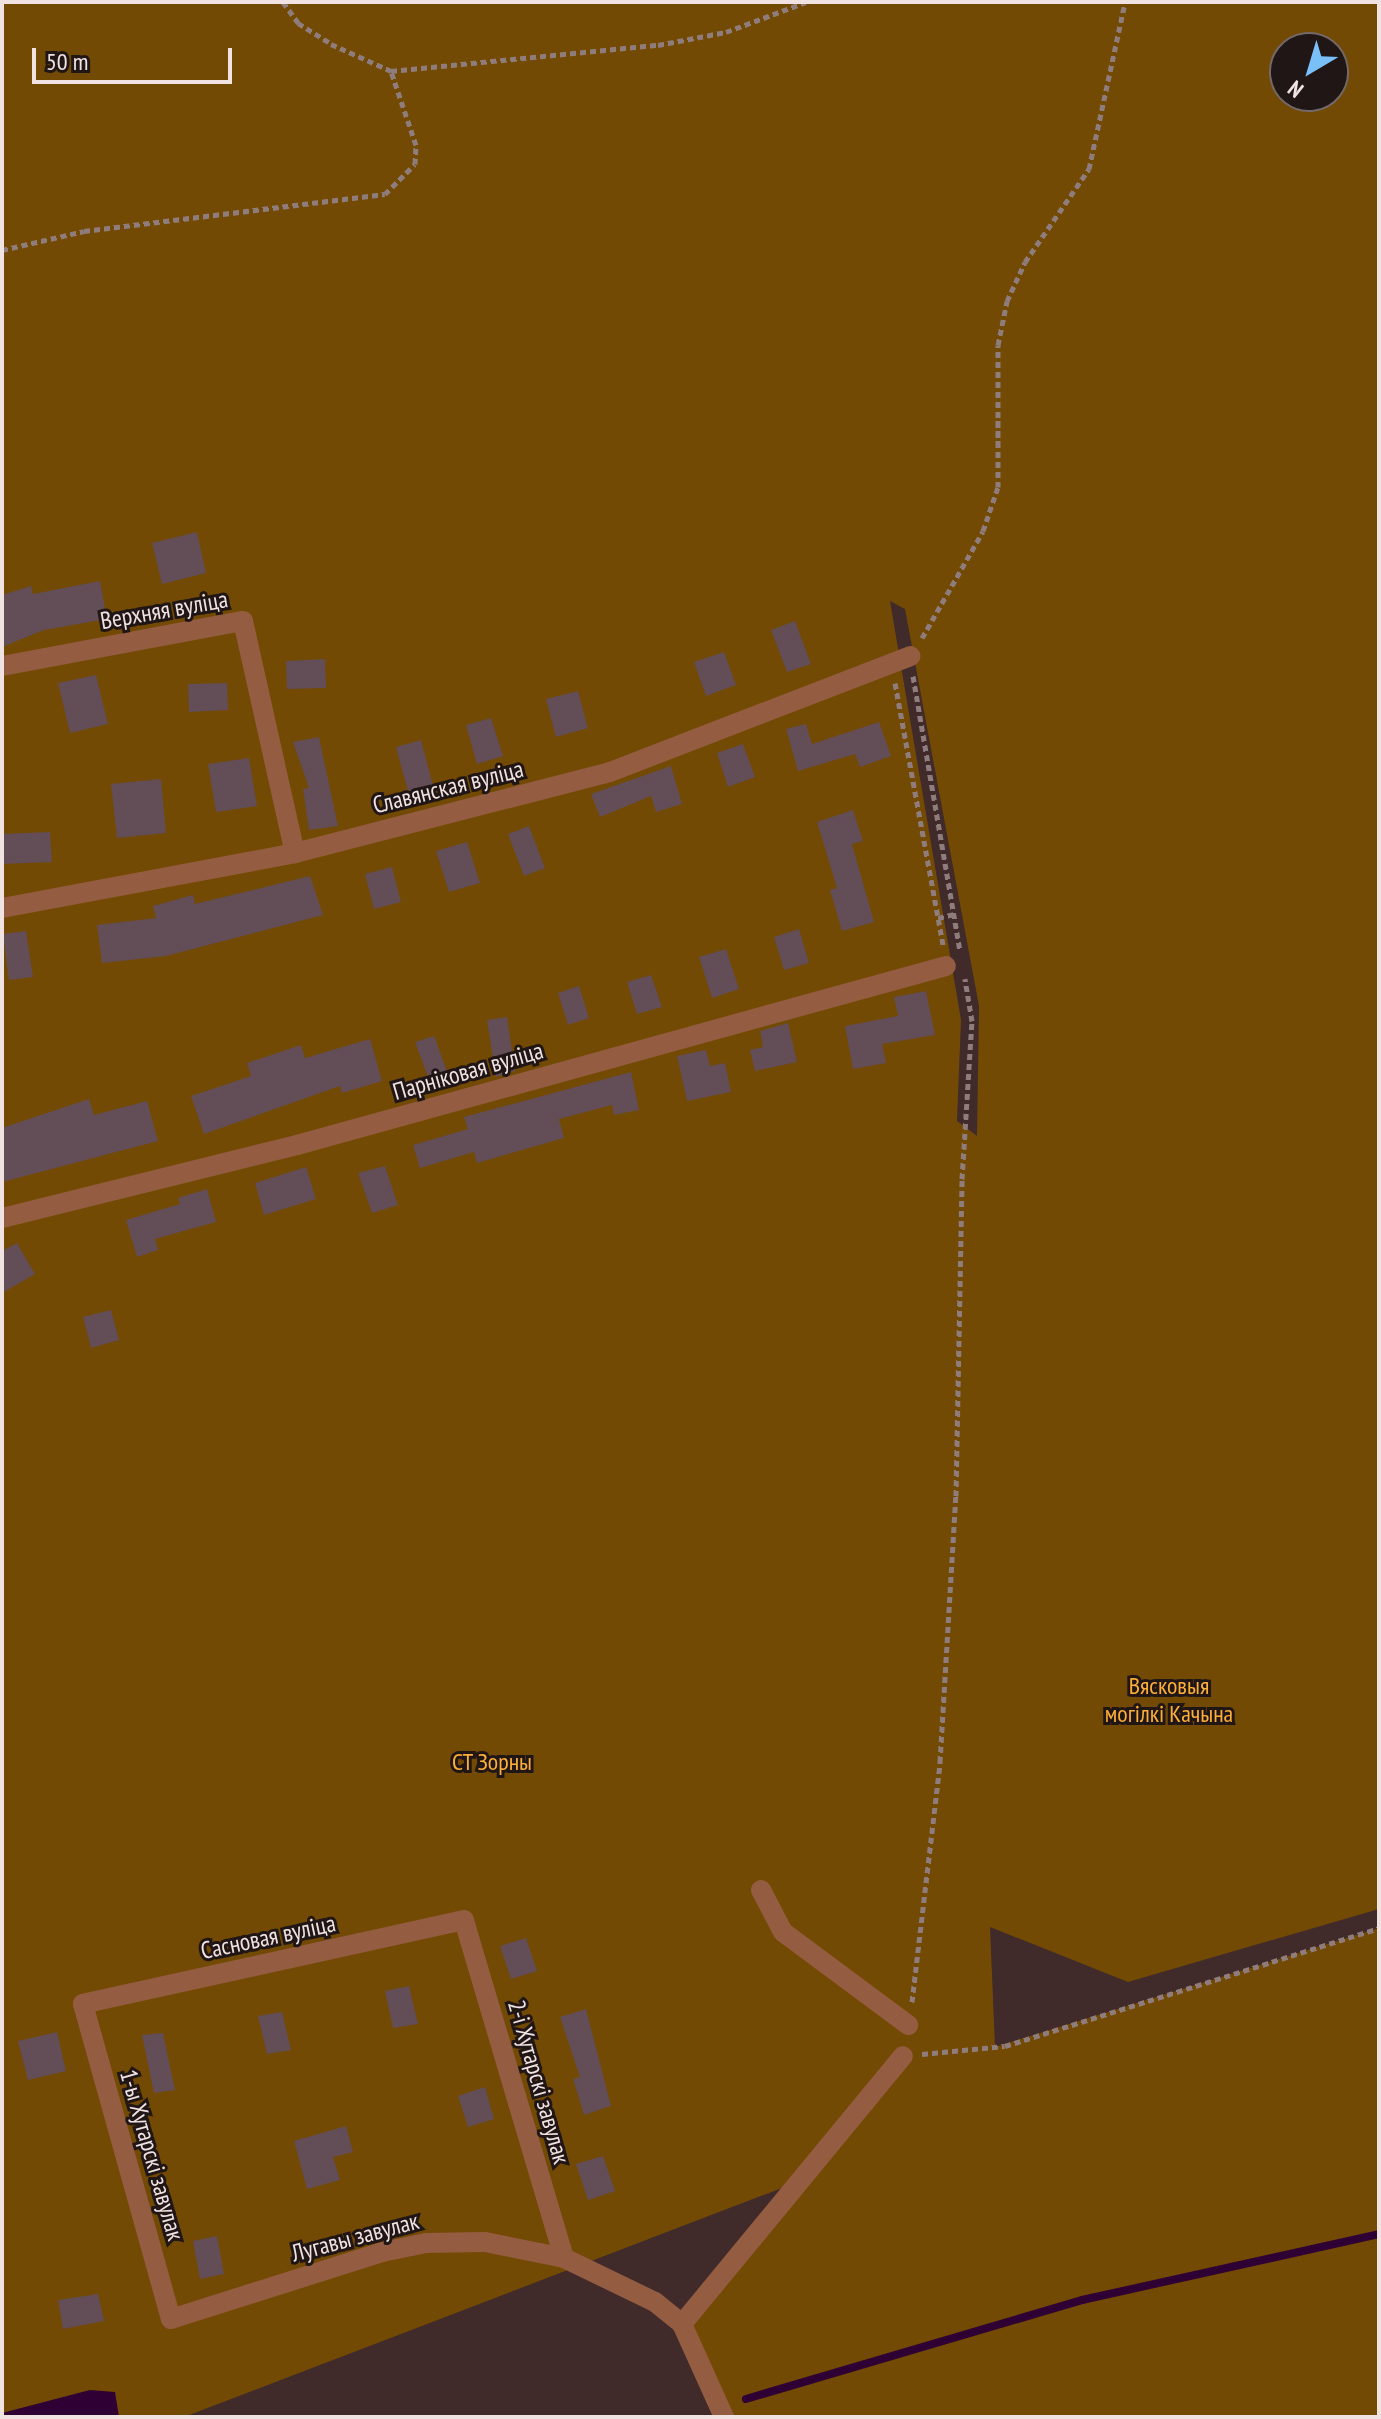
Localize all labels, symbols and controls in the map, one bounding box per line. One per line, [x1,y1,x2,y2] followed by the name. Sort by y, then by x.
[36,32,236,82] scale bar
[1269,32,1349,112] north arrow
[46,46,88,77] text: 50 m
[1282,75,1309,104] text: N
[98,585,230,635] street label: Верхняя вуліца
[370,754,526,820] street label: Славянская вуліца
[390,1036,546,1106] street label: Парніковая вуліца
[1105,1672,1233,1728] park label: Вясковыя могілкі Качына
[452,1748,532,1776] park label: СТ Зорны
[198,1909,338,1965] street label: Сасновая вуліца
[502,1997,576,2167] street label: 2-і Хутарскі завулак
[114,2066,190,2244] street label: 1-ы Хутарскі завулак
[288,2206,422,2268] street label: Лугавы завулак

